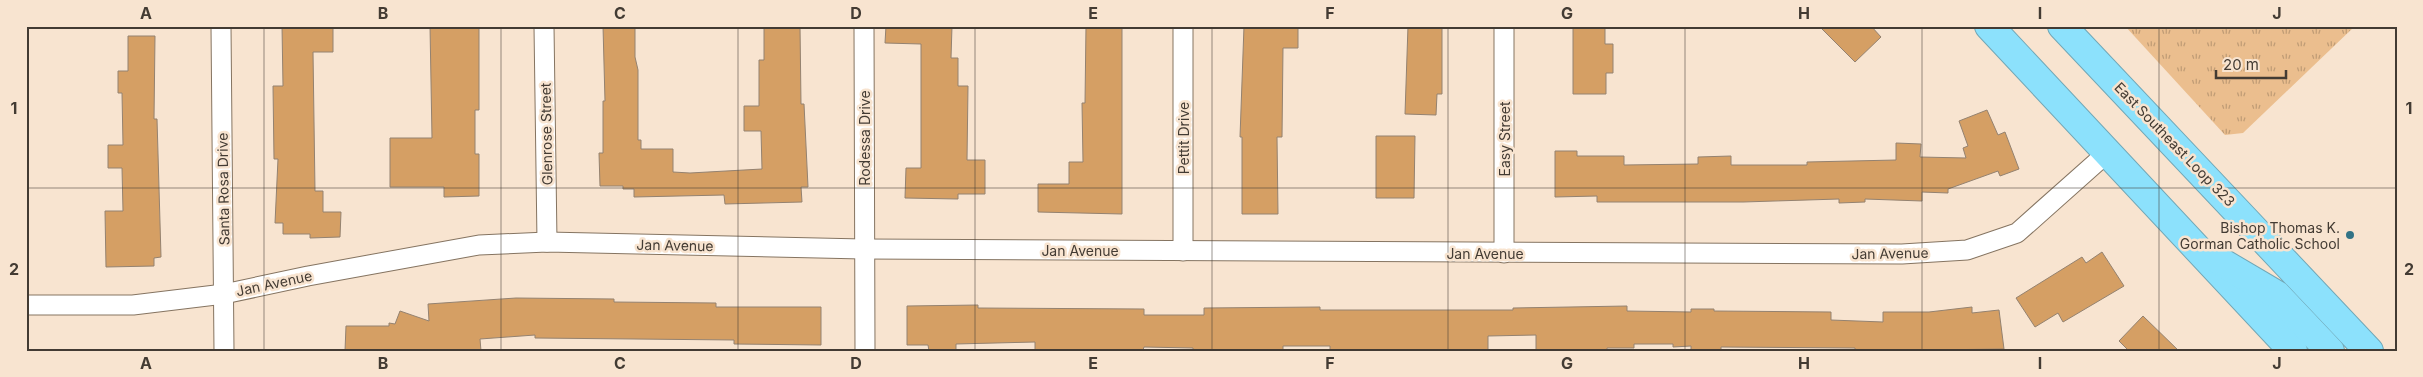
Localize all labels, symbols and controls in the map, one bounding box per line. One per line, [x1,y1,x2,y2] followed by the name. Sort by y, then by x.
[140,3,152,23] text: A
[378,3,388,23] text: B
[614,3,626,23] text: C
[850,3,862,23] text: D
[1088,3,1098,23] text: E
[1325,3,1335,23] text: F
[1561,3,1573,23] text: G
[1798,3,1810,23] text: H
[2038,3,2042,23] text: I
[2272,3,2282,23] text: J
[2216,48,2286,80] scale bar
[2223,55,2259,74] text: 20 m
[2111,78,2239,210] street label: East Southeast Loop 323
[537,82,555,185] street label: Glenrose Street
[856,90,873,186] street label: Rodessa Drive
[11,98,17,118] text: 1
[2406,98,2412,118] text: 1
[1496,101,1513,176] street label: Easy Street
[1175,102,1192,174] street label: Pettit Drive
[214,133,232,245] street label: Santa Rosa Drive
[2180,219,2340,252] place label: Bishop Thomas K. Gorman Catholic School
[2344,229,2356,241] marker: Bishop Thomas K. Gorman Catholic School
[636,236,714,254] street label: Jan Avenue
[1041,242,1119,259] street label: Jan Avenue
[1851,244,1929,262] street label: Jan Avenue
[1446,245,1524,262] street label: Jan Avenue
[9,259,19,279] text: 2
[2404,259,2414,279] text: 2
[234,267,314,299] street label: Jan Avenue
[140,353,152,373] text: A
[378,353,388,373] text: B
[614,353,626,373] text: C
[850,353,862,373] text: D
[1088,353,1098,373] text: E
[1325,353,1335,373] text: F
[1561,353,1573,373] text: G
[1798,353,1810,373] text: H
[2038,353,2042,373] text: I
[2272,353,2282,373] text: J

